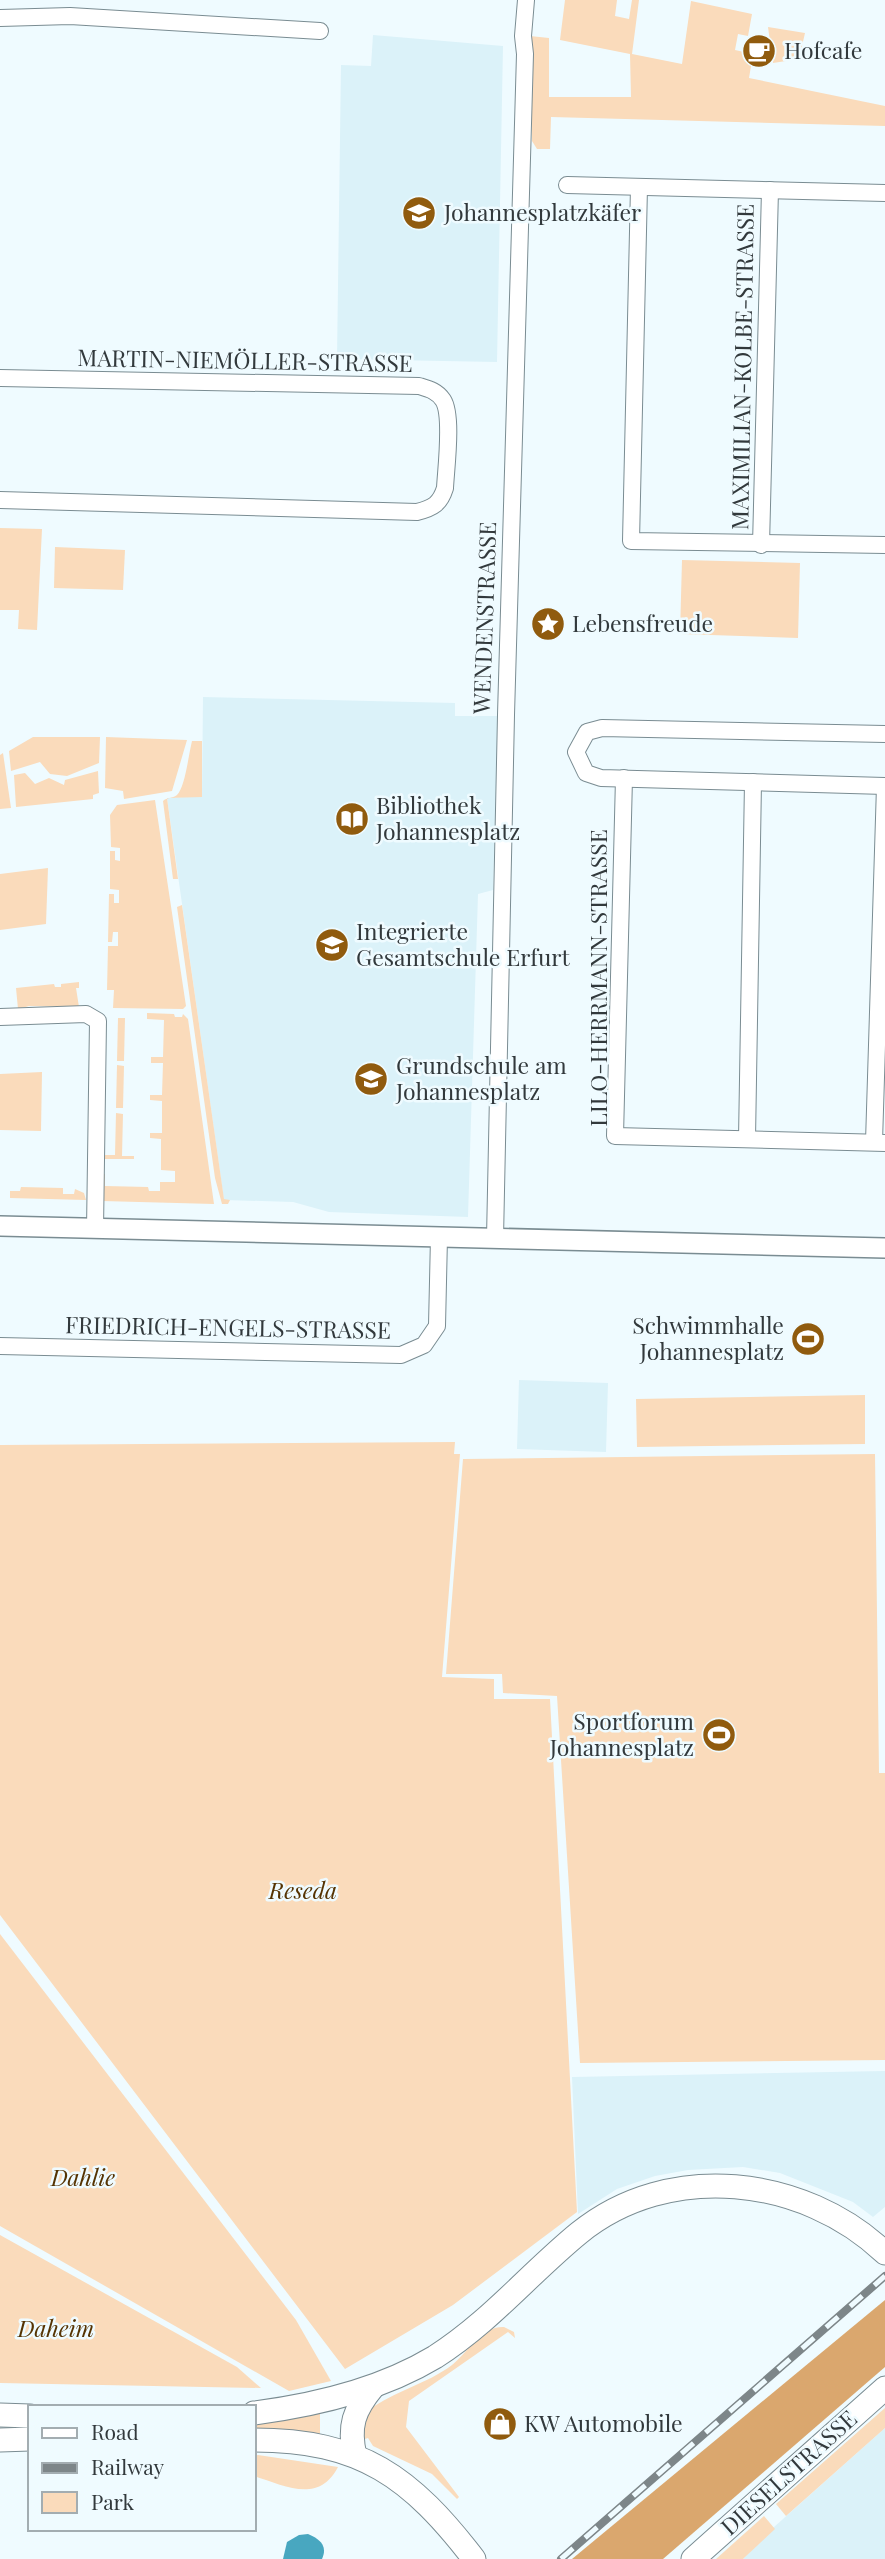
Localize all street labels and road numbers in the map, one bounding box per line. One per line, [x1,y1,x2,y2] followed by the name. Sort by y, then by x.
[723,204,760,530] street label: MAXIMILIAN-KOLBE-STRASSE
[77,341,413,378] street label: MARTIN-NIEMÖLLER-STRASSE
[465,521,502,716] street label: WENDENSTRASSE
[582,829,613,1127] street label: LILO-HERRMANN-STRASSE
[65,1308,391,1345] street label: FRIEDRICH-ENGELS-STRASSE
[713,2402,863,2541] street label: DIESELSTRASSE

